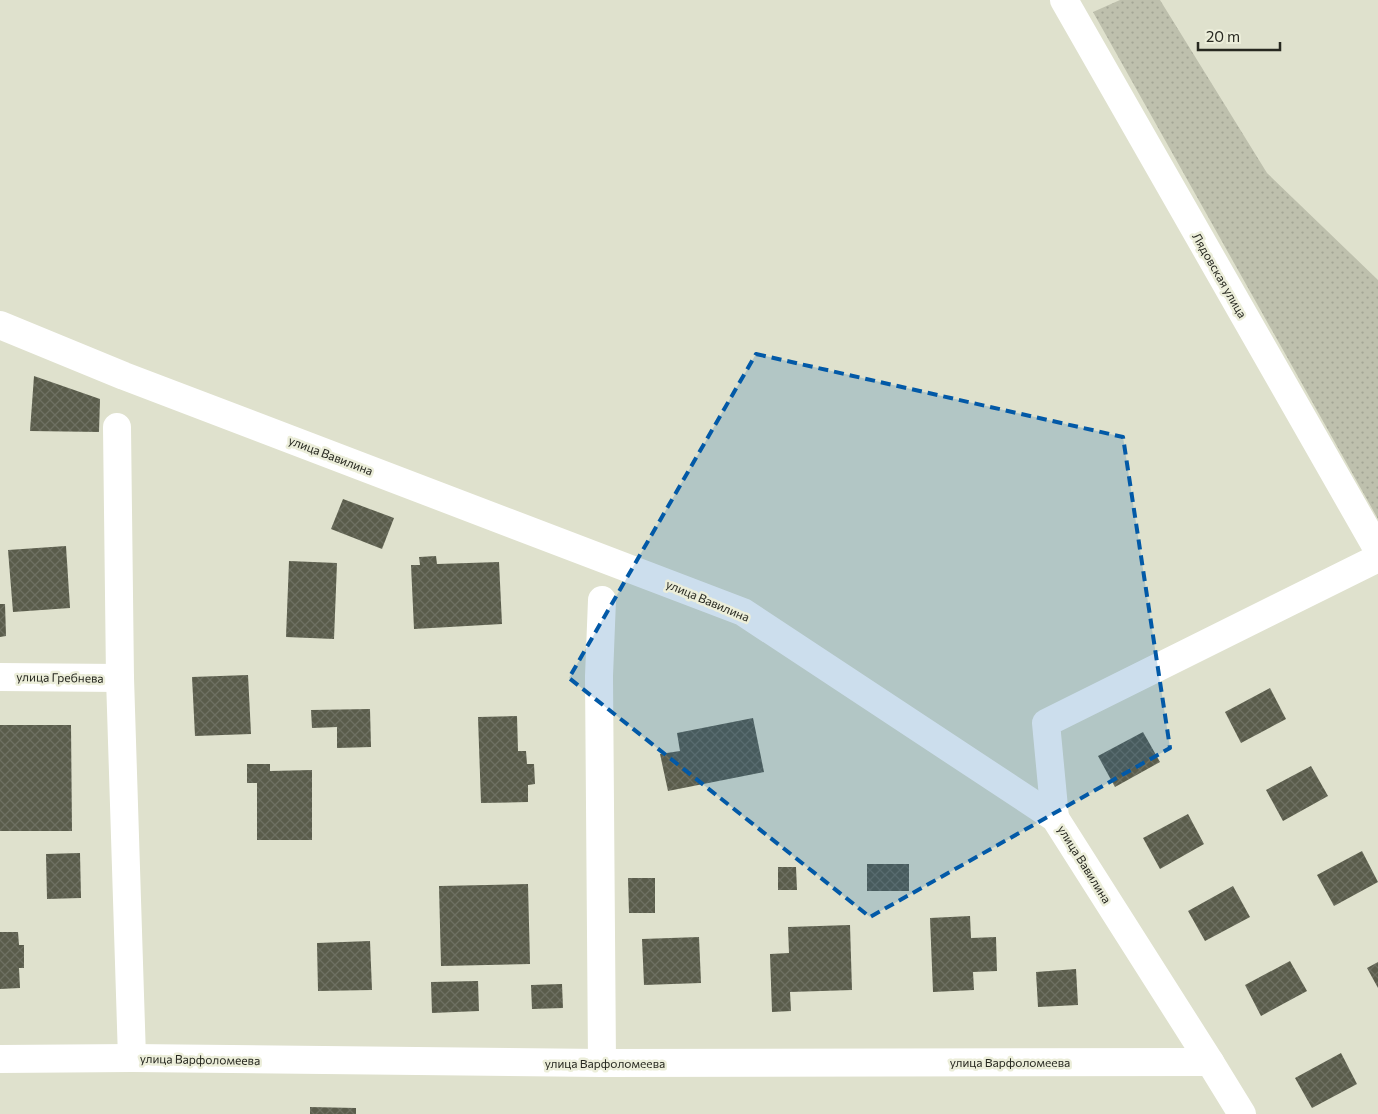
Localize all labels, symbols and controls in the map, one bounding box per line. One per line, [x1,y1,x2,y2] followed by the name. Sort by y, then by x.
[1198,20,1280,52] scale bar
[1206,27,1240,45] text: 20 m
[1190,230,1250,320] street label: Лядовская улица
[287,432,375,478] street label: улица Вавилина
[664,576,752,624] street label: улица Вавилина
[16,669,104,685] street label: улица Гребнева
[1055,822,1115,906] street label: улица Вавилина
[140,1051,260,1067] street label: улица Варфоломеева
[950,1055,1070,1069] street label: улица Варфоломеева
[545,1056,665,1070] street label: улица Варфоломеева

